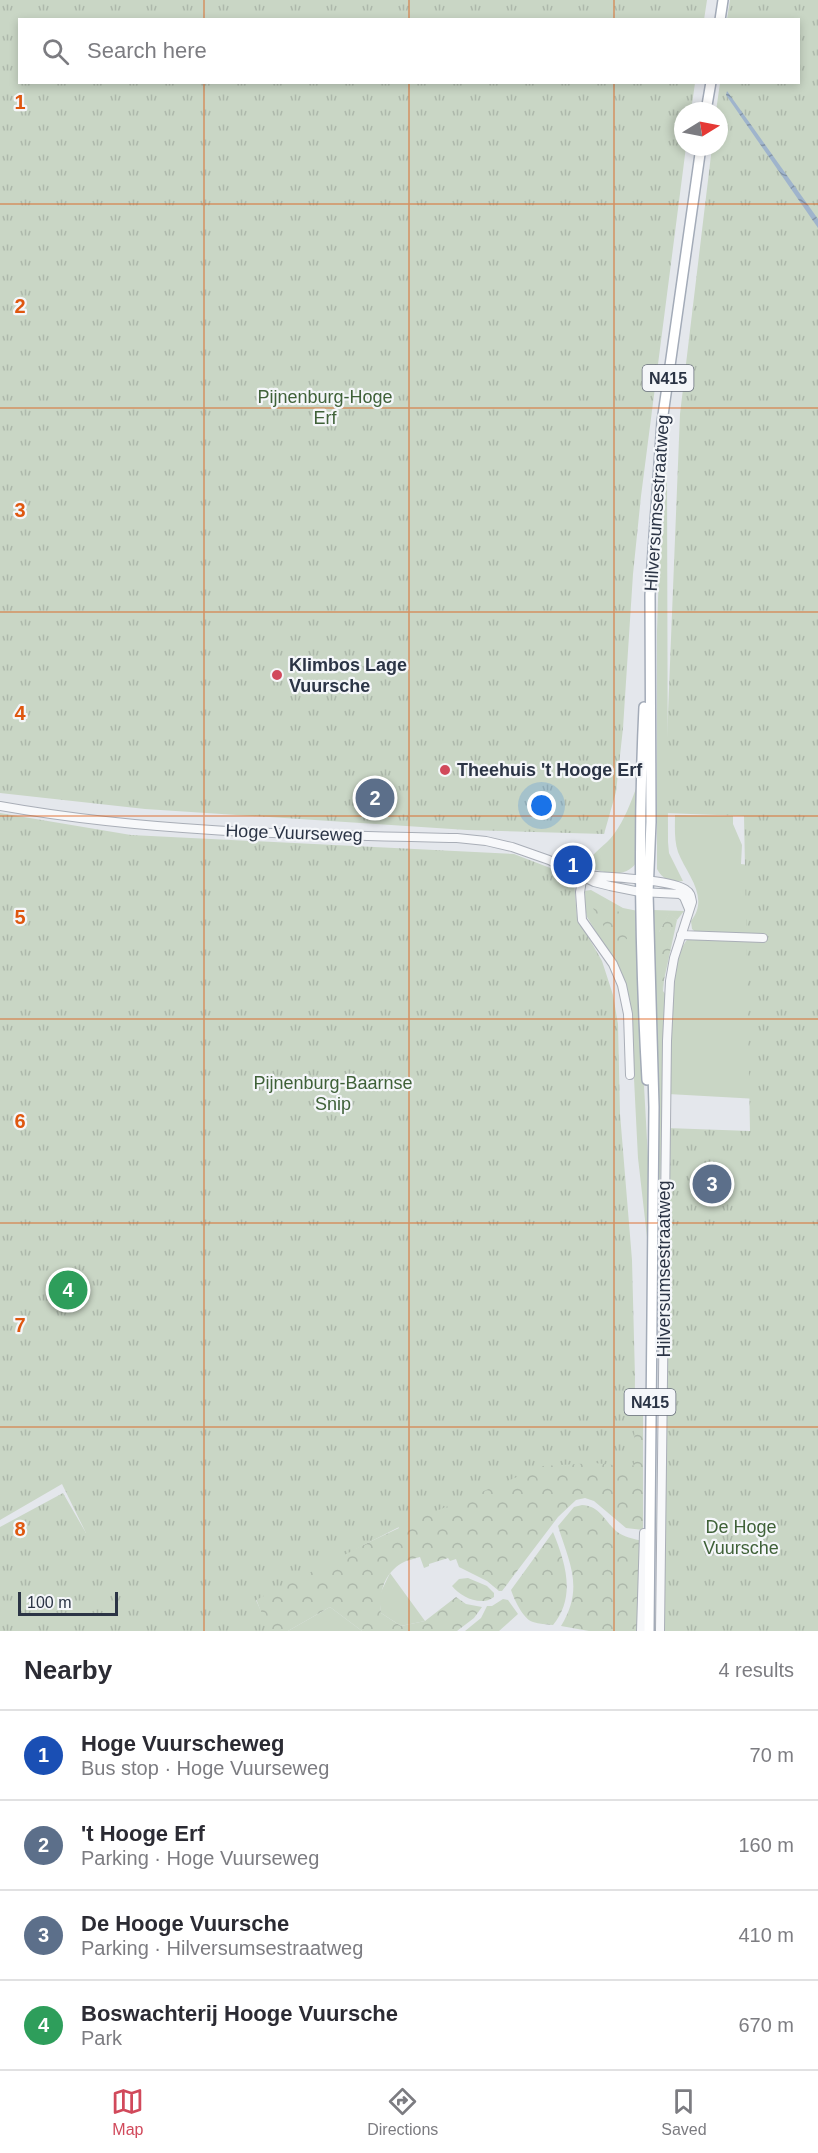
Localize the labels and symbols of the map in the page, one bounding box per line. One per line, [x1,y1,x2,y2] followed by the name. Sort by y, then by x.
[14,91,26,113] text: 1
[674,102,728,156] north arrow
[14,295,26,317] text: 2
[642,365,694,391] road number: N415
[257,387,393,428] park label: Pijnenburg-Hoge Erf
[641,414,673,592] street label: Hilversumsestraatweg
[14,499,26,521] text: 3
[289,655,407,696] place label: Klimbos Lage Vuursche
[270,668,284,682] marker: Klimbos Lage Vuursche
[14,702,26,724] text: 4
[457,760,643,780] place label: Theehuis 't Hooge Erf
[438,763,452,777] marker: Theehuis 't Hooge Erf
[356,776,394,820] pin: 2
[527,791,556,820] your location
[225,821,363,845] street label: Hoge Vuurseweg
[554,842,592,888] pin: 1
[14,906,26,928] text: 5
[253,1073,413,1114] park label: Pijnenburg-Baarnse Snip
[14,1110,26,1132] text: 6
[692,1162,732,1206] pin: 3
[654,1180,674,1358] street label: Hilversumsestraatweg
[48,1268,88,1312] pin: 4
[14,1314,26,1336] text: 7
[624,1389,676,1415] road number: N415
[703,1517,779,1558] park label: De Hoge Vuursche
[14,1518,26,1540] text: 8
[18,1589,118,1616] scale bar

